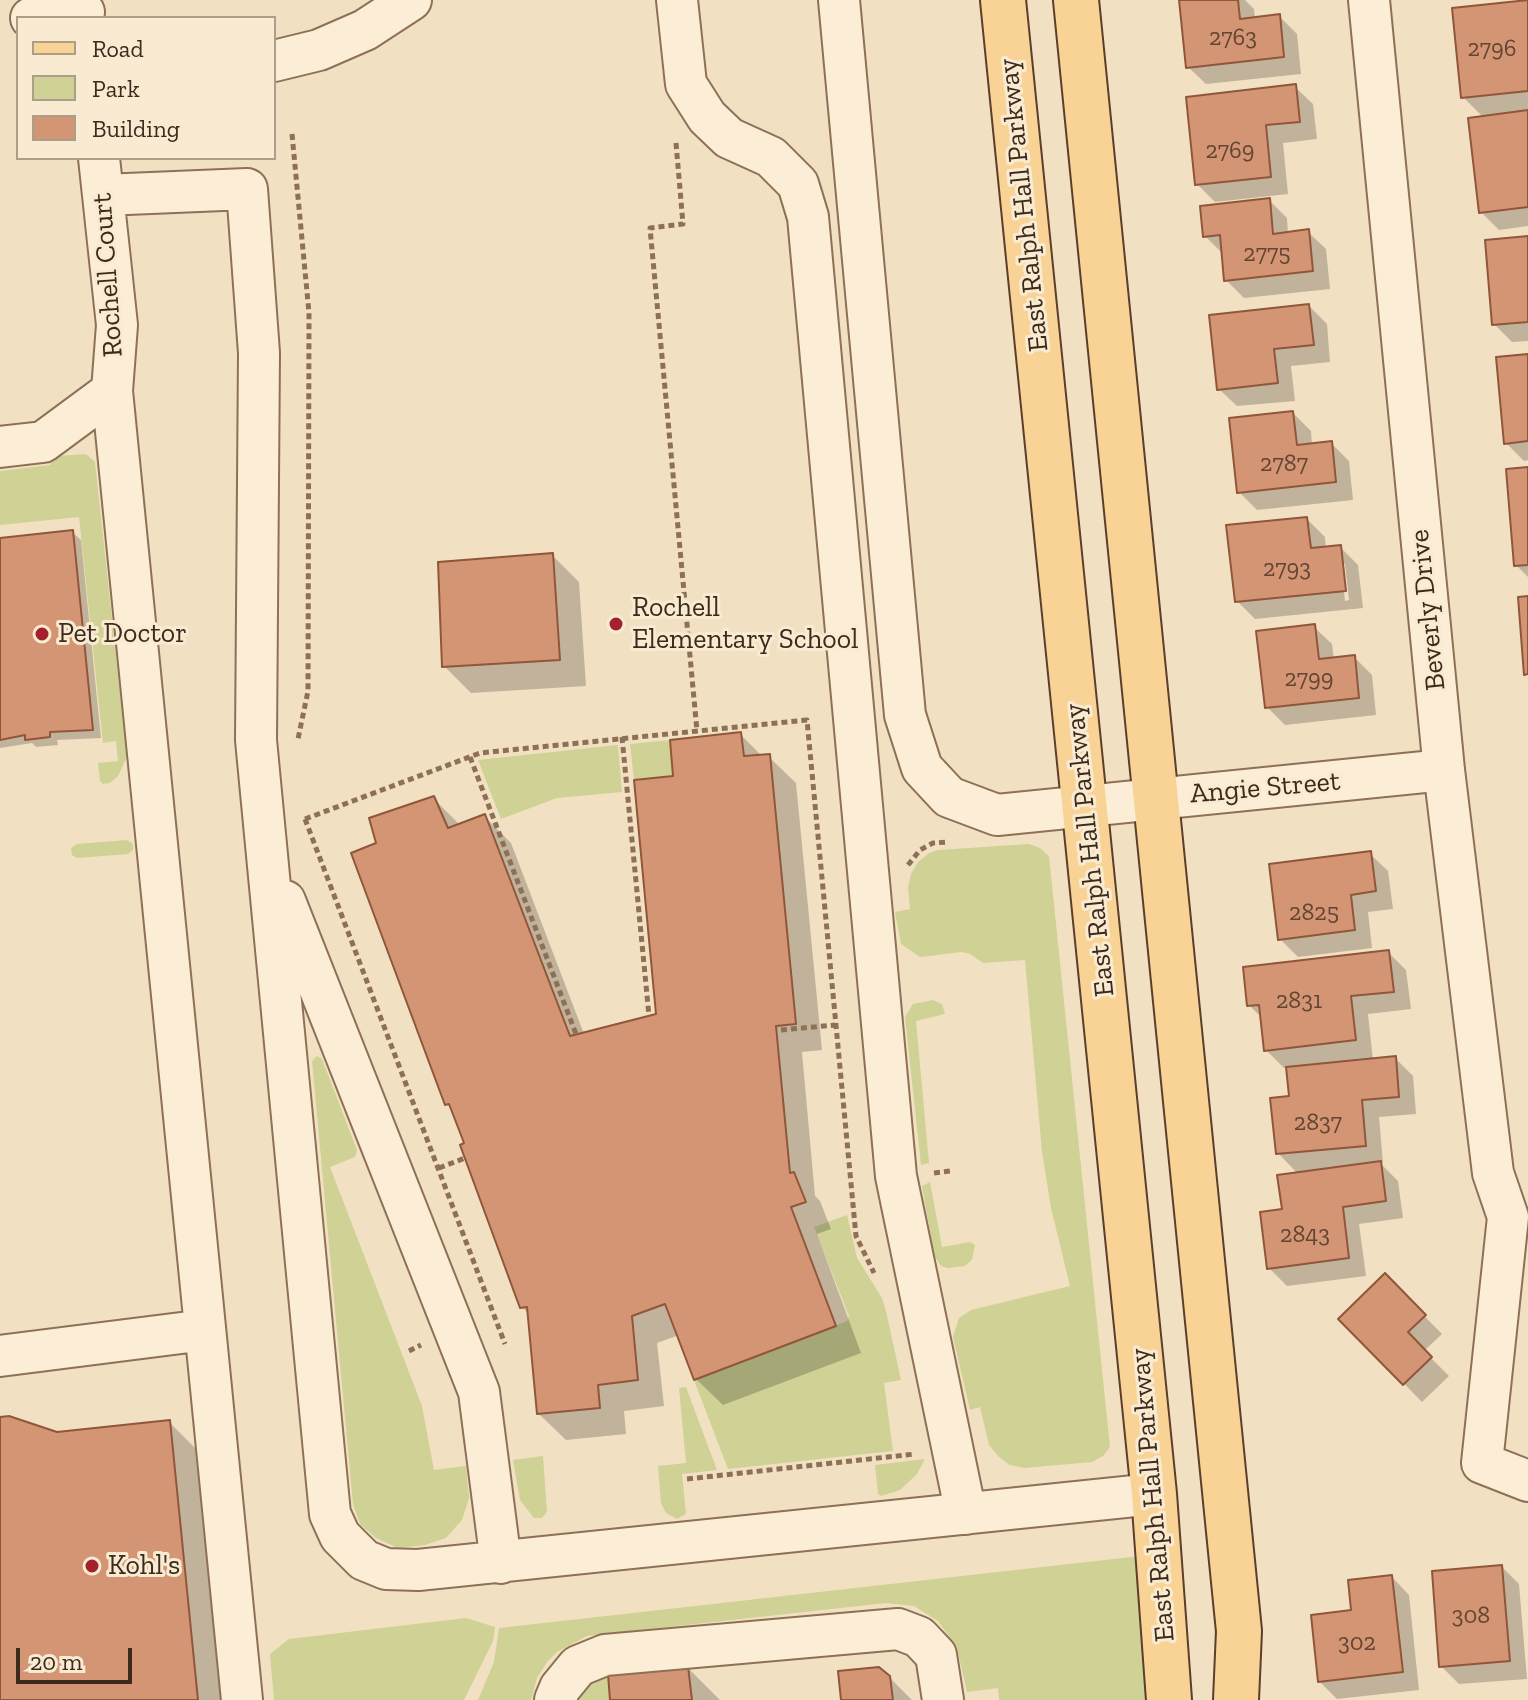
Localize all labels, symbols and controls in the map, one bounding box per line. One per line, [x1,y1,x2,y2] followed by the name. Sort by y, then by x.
[16,16,276,160] legend
[1209,24,1257,52] house number: 2763
[92,34,144,63] text: Road
[1467,35,1517,63] house number: 2796
[992,57,1056,353] street label: East Ralph Hall Parkway
[92,74,140,103] text: Park
[92,114,180,143] text: Building
[1205,137,1255,165] house number: 2769
[85,192,131,358] street label: Rochell Court
[1243,240,1291,268] house number: 2775
[1260,450,1308,478] house number: 2787
[1403,528,1453,692] street label: Beverly Drive
[1263,555,1311,583] house number: 2793
[632,591,858,657] place label: Rochell Elementary School
[607,615,625,633] marker: Rochell Elementary School
[58,617,187,651] place label: Pet Doctor
[33,625,51,643] marker: Pet Doctor
[1284,665,1334,693] house number: 2799
[1058,702,1122,998] street label: East Ralph Hall Parkway
[1188,765,1342,811] street label: Angie Street
[1289,899,1339,927] house number: 2825
[1276,987,1322,1015] house number: 2831
[1294,1109,1342,1137] house number: 2837
[1280,1221,1330,1249] house number: 2843
[1123,1347,1183,1643] street label: East Ralph Hall Parkway
[108,1549,180,1583] place label: Kohl's
[83,1557,101,1575] marker: Kohl's
[1452,1602,1490,1630] house number: 308
[1338,1629,1376,1657] house number: 302
[20,1632,136,1682] scale bar
[30,1647,82,1676] text: 20 m

